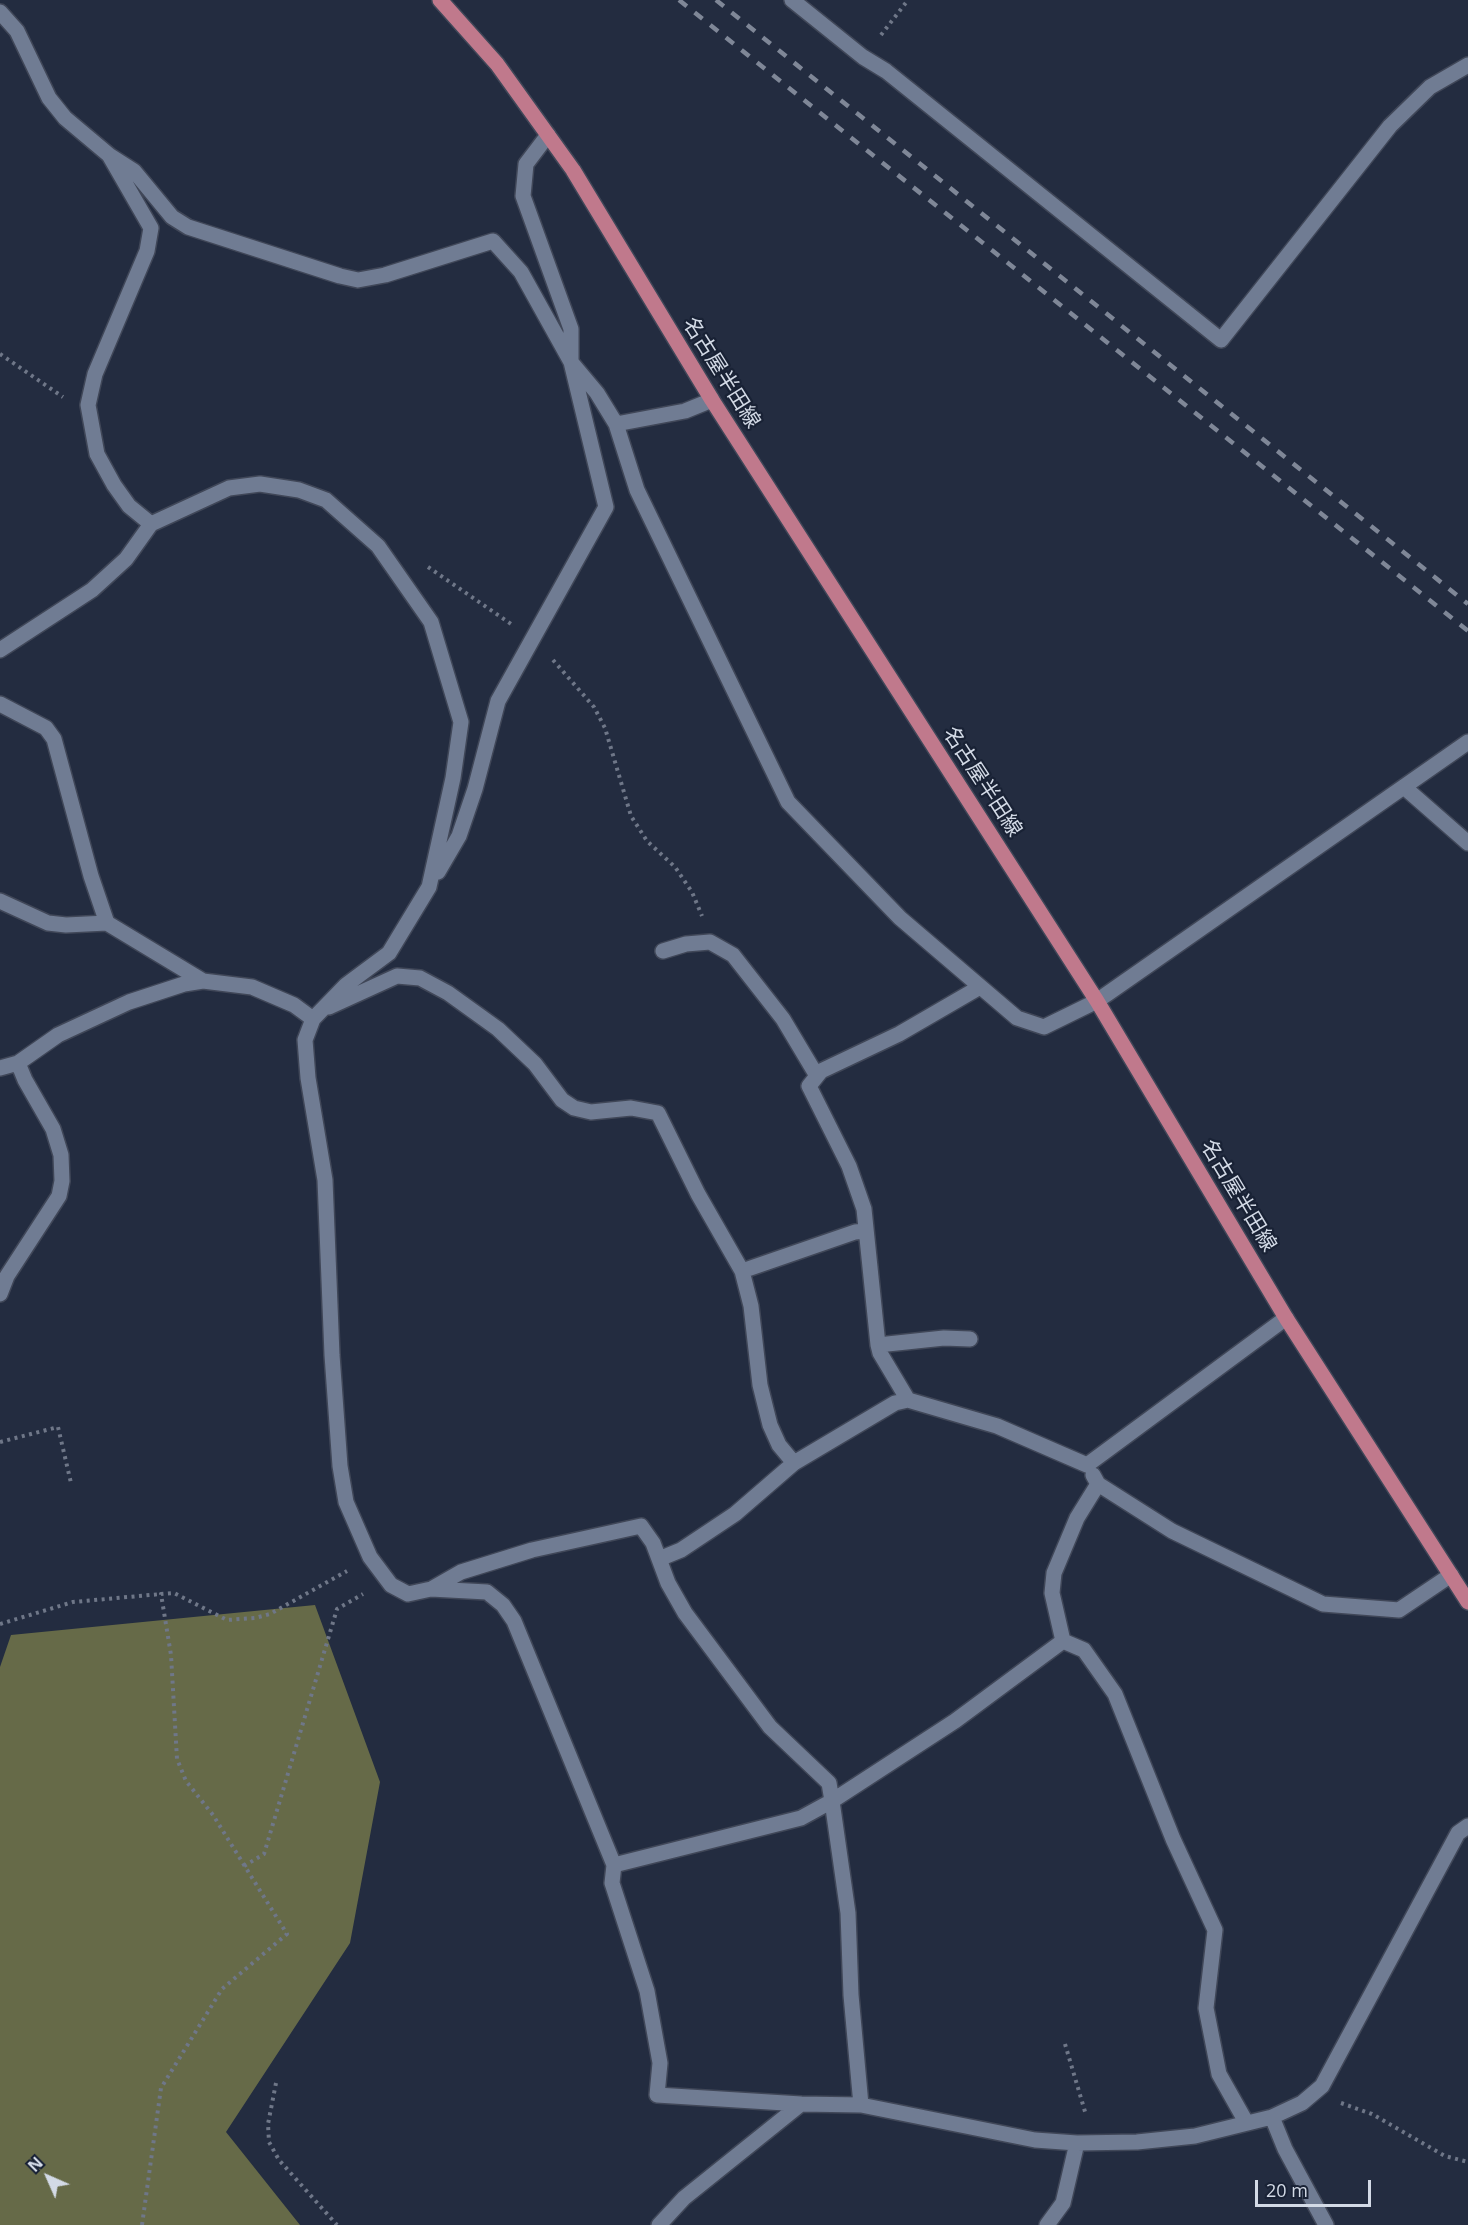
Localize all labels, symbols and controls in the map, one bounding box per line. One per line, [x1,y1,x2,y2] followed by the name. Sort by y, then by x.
[677,313,765,433] street label: 名古屋半田線
[937,722,1027,842] street label: 名古屋半田線
[1195,1136,1281,1256] street label: 名古屋半田線
[18,2147,78,2207] north arrow
[23,2152,48,2177] text: N
[1258,2168,1374,2206] scale bar
[1266,2178,1308,2202] text: 20 m

